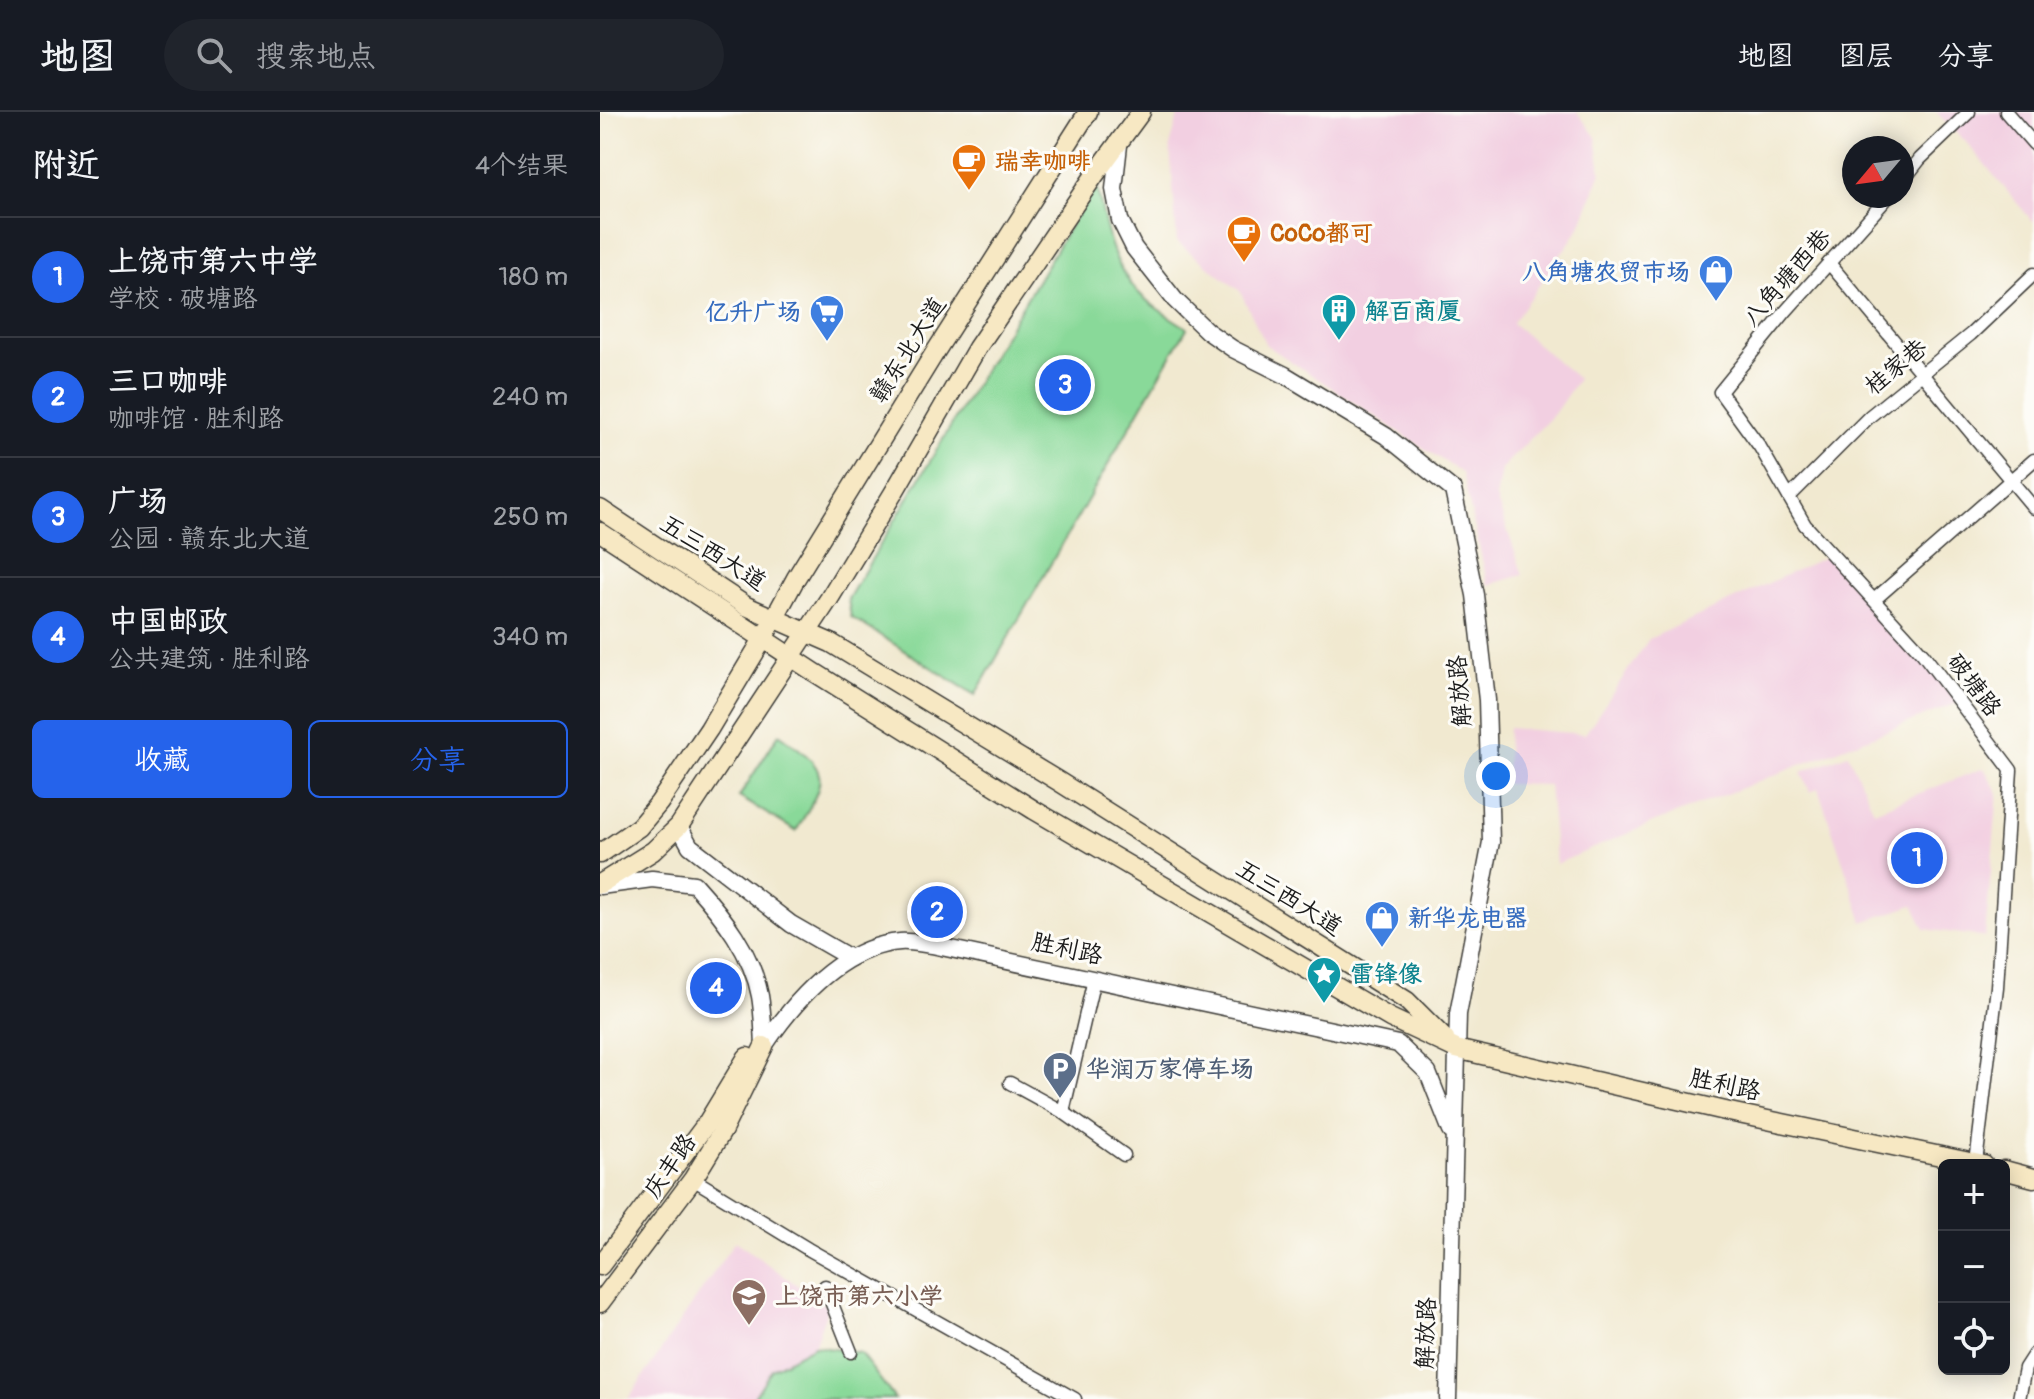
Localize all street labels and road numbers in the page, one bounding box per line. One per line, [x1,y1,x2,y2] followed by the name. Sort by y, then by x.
[1737,223,1837,333] street label: 八角塘西巷
[864,291,952,409] street label: 赣东北大道
[1859,333,1933,401] street label: 桂家巷
[654,509,772,597] street label: 五三西大道
[1941,648,2007,722] street label: 破塘路
[1442,654,1478,728] street label: 解放路
[1230,854,1348,942] street label: 五三西大道
[1029,927,1105,971] street label: 胜利路
[1687,1063,1763,1107] street label: 胜利路
[637,1128,703,1204] street label: 庆丰路
[1410,1297,1442,1369] street label: 解放路

